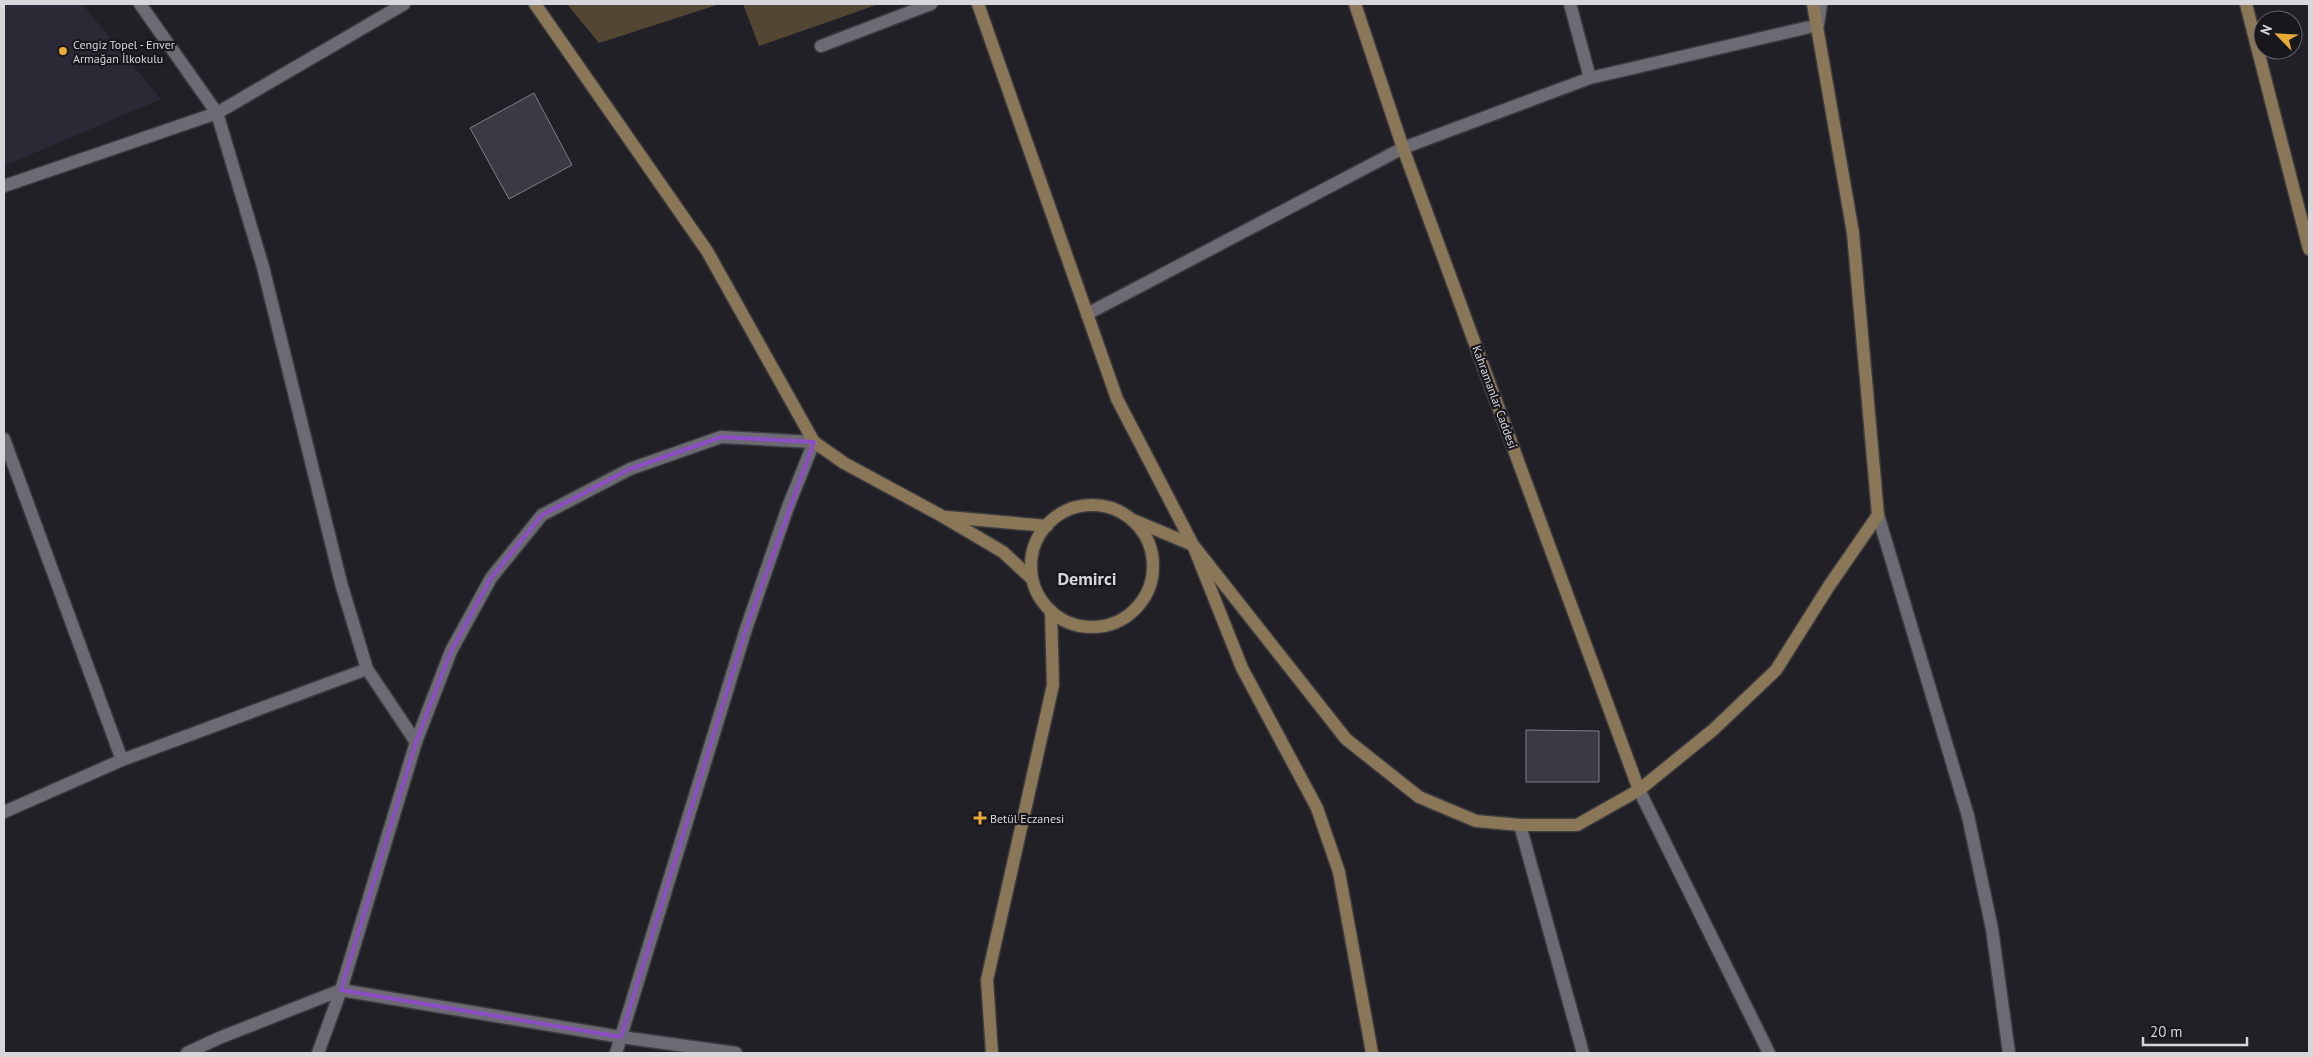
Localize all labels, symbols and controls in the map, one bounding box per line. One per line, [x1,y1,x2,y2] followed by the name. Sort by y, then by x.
[2253,10,2303,60] north arrow
[2256,22,2276,38] text: N
[73,37,175,66] place label: Cengiz Topel - Enver Armağan İlkokulu
[57,45,69,57] marker: Cengiz Topel - Enver Armağan İlkokulu
[1469,343,1521,451] street label: Kahramanlar Caddesi
[1057,567,1117,590] district label: Demirci
[990,811,1064,826] place label: Betül Eczanesi
[974,812,986,824] marker: Betül Eczanesi
[2143,1014,2247,1046] scale bar
[2150,1022,2183,1041] text: 20 m

